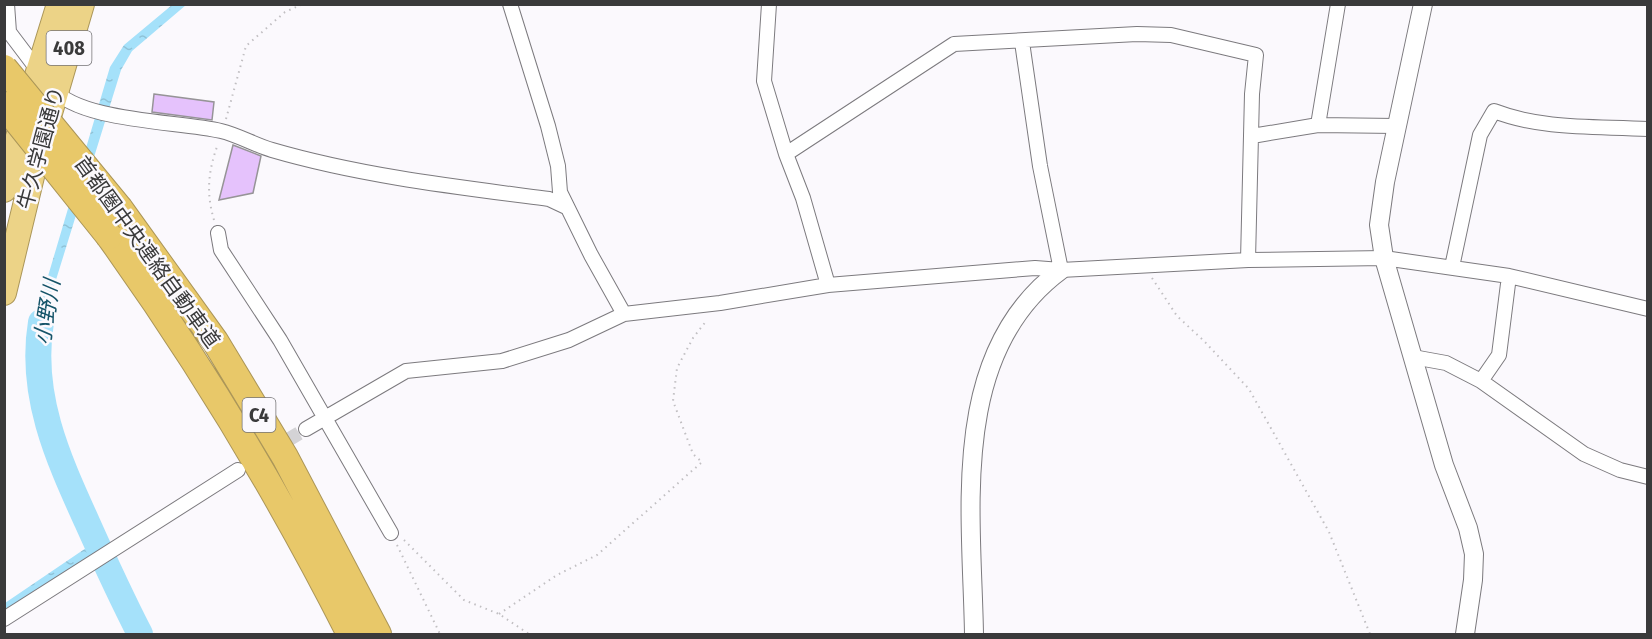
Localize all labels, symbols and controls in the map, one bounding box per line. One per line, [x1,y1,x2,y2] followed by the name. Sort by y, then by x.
[46,31,92,65] road number: 408
[12,84,70,212] street label: 牛久学園通り
[69,151,225,353] street label: 首都圏中央連絡自動車道
[29,275,66,347] water label: 小野川
[242,398,276,432] road number: C4

